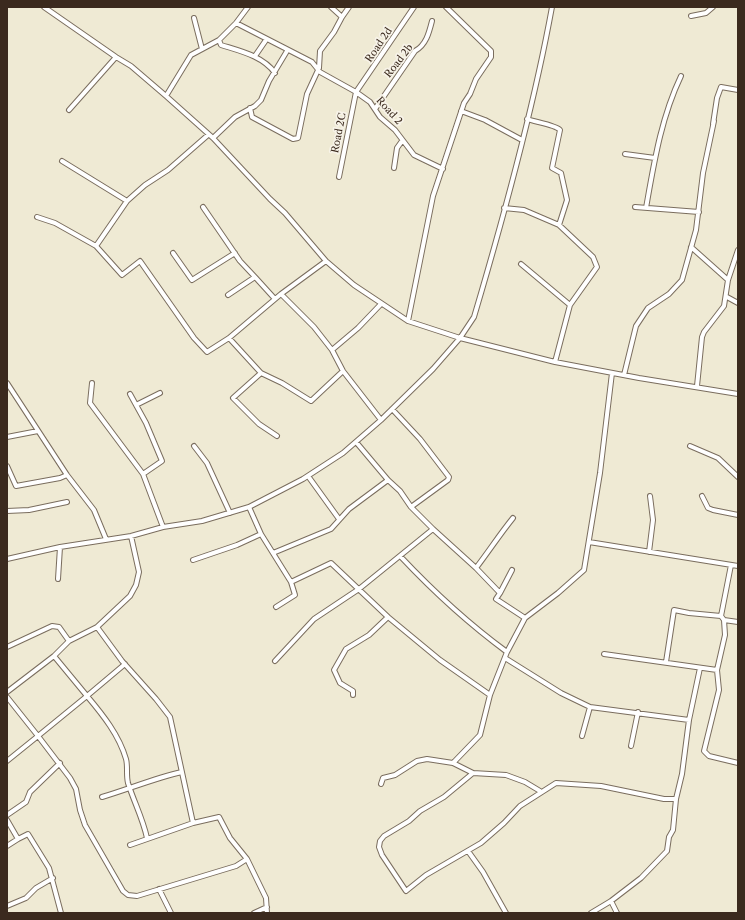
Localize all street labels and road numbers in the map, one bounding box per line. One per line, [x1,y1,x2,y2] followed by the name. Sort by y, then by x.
[363,25,395,65] street label: Road 2d
[382,42,416,80] street label: Road 2b
[373,95,405,127] street label: Road 2
[329,112,349,154] street label: Road 2C

